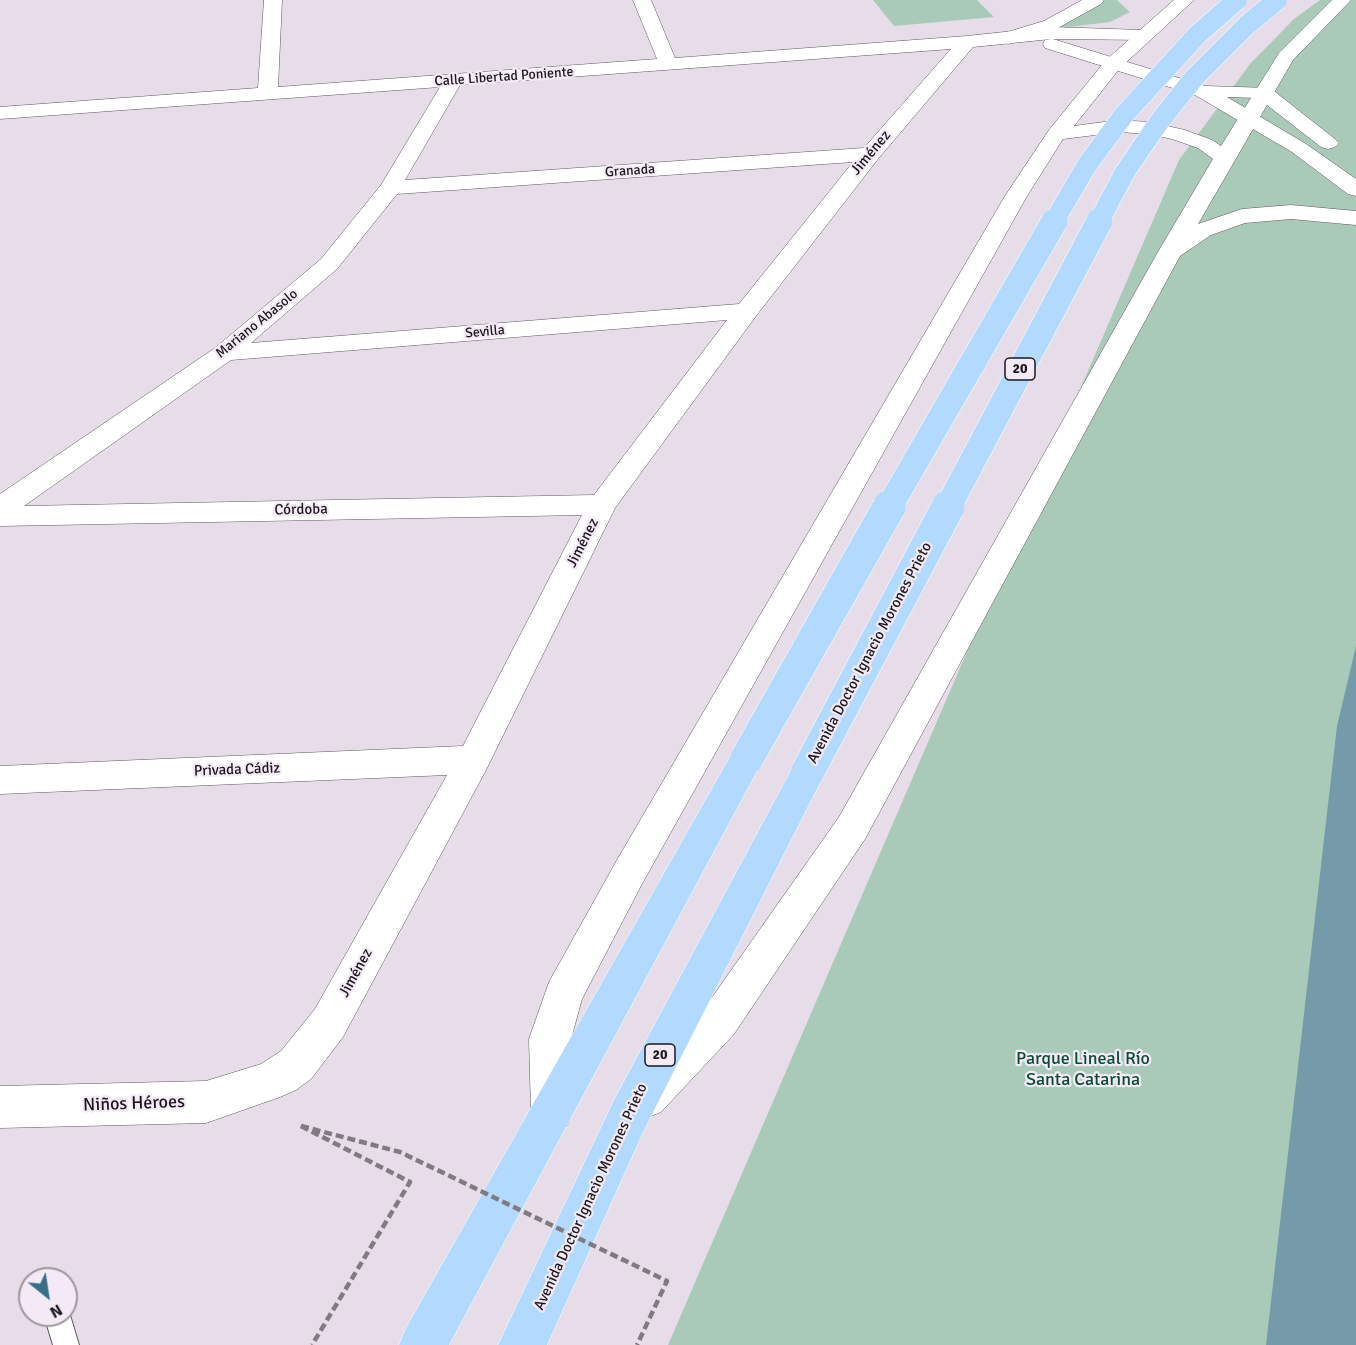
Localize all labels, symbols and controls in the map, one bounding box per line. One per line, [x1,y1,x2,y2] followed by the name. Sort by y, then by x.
[434,64,574,90] street label: Calle Libertad Poniente
[847,127,895,179] street label: Jiménez
[604,161,656,181] street label: Granada
[213,286,301,362] street label: Mariano Abasolo
[464,322,506,342] street label: Sevilla
[1005,358,1035,380] road number: 20
[274,501,328,519] street label: Córdoba
[563,515,603,571] street label: Jiménez
[804,539,936,767] street label: Avenida Doctor Ignacio Morones Prieto
[194,759,280,781] street label: Privada Cádiz
[335,946,377,1000] street label: Jiménez
[645,1044,675,1066] road number: 20
[1016,1048,1150,1090] park label: Parque Lineal Río Santa Catarina
[530,1081,652,1313] street label: Avenida Doctor Ignacio Morones Prieto
[83,1091,185,1117] street label: Niños Héroes
[18,1267,78,1327] north arrow
[46,1299,66,1322] text: N

